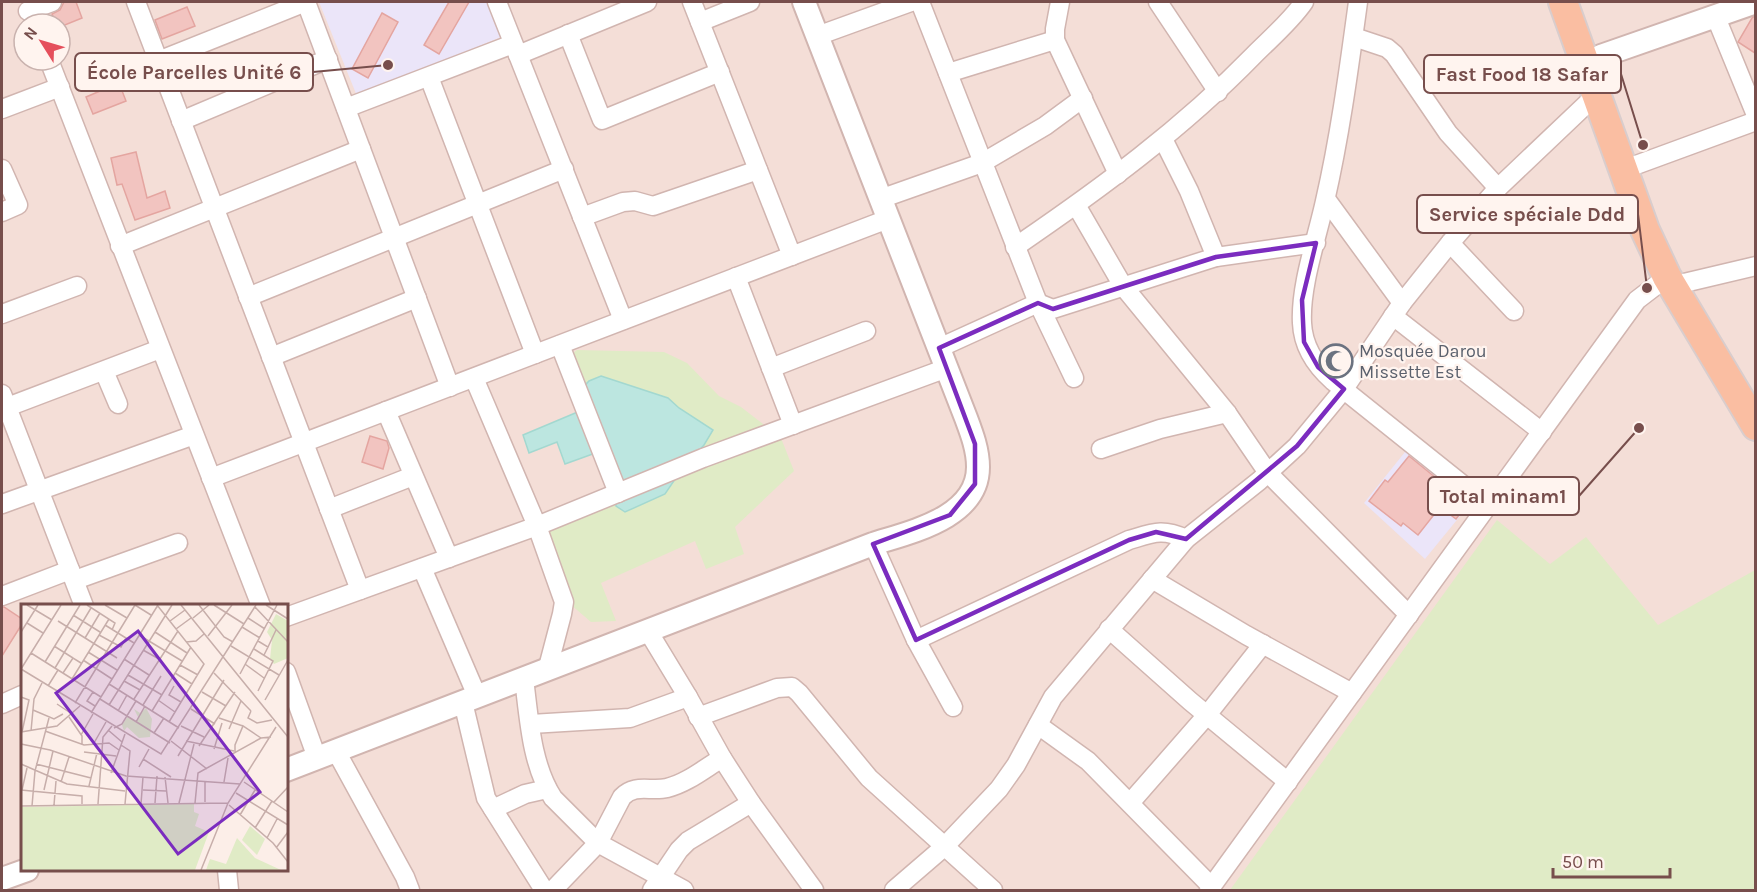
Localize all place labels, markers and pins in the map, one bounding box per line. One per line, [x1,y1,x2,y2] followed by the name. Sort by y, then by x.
[75,53,313,91] callout: École Parcelles Unité 6
[1424,55,1621,93] callout: Fast Food 18 Safar
[1417,195,1638,233] callout: Service spéciale Ddd
[1359,340,1487,383] place label: Mosquée Darou Missette Est
[1318,343,1354,379] mosque icon: Mosquée Darou Missette Est
[1428,477,1579,515] callout: Total minam1

